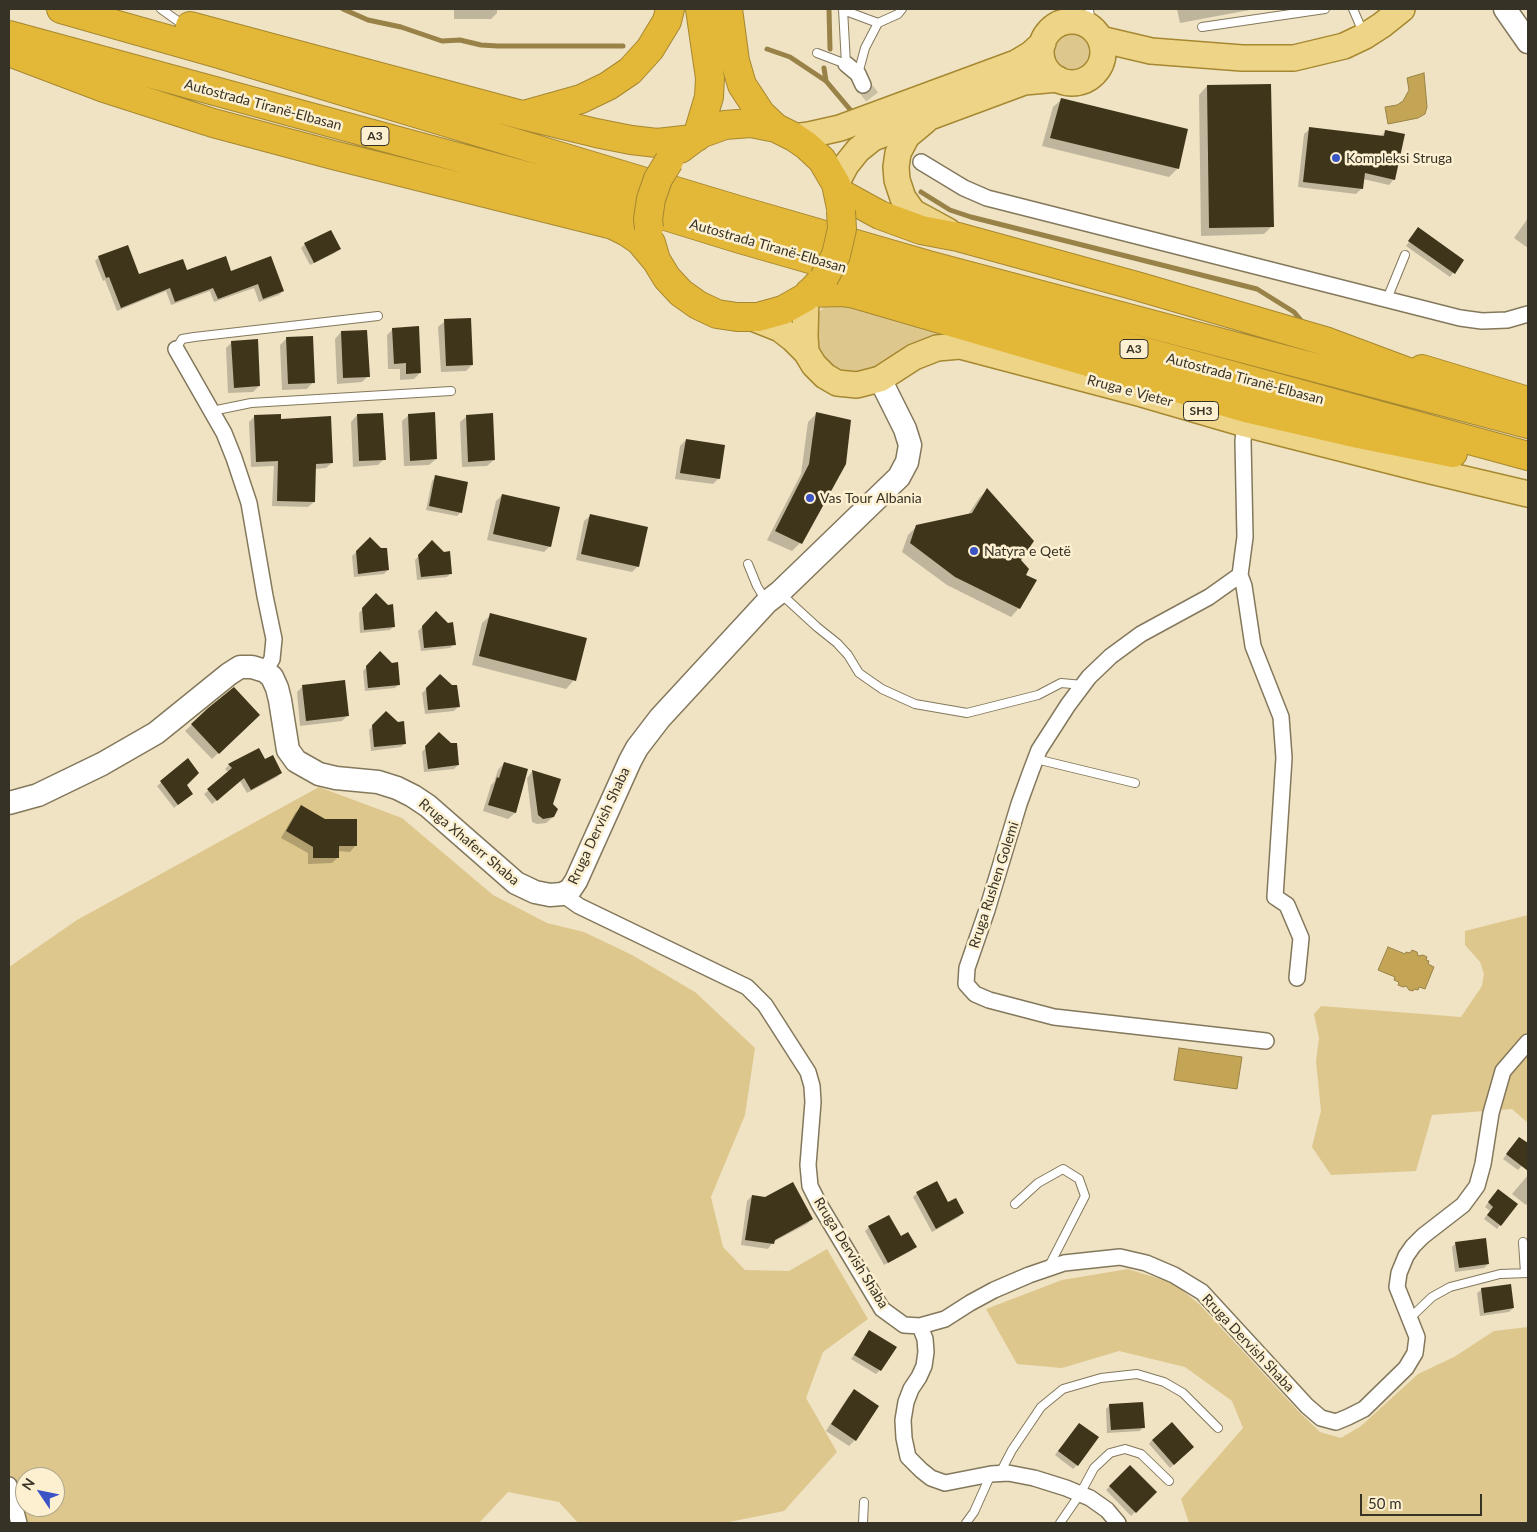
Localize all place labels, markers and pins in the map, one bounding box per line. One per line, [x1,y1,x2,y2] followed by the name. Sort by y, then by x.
[1346,150,1452,166] place label: Kompleksi Struga
[1330,152,1342,164] marker: Kompleksi Struga
[820,490,922,506] place label: Vas Tour Albania
[804,492,816,504] marker: Vas Tour Albania
[984,543,1071,559] place label: Natyra e Qetë
[968,545,980,557] marker: Natyra e Qetë

